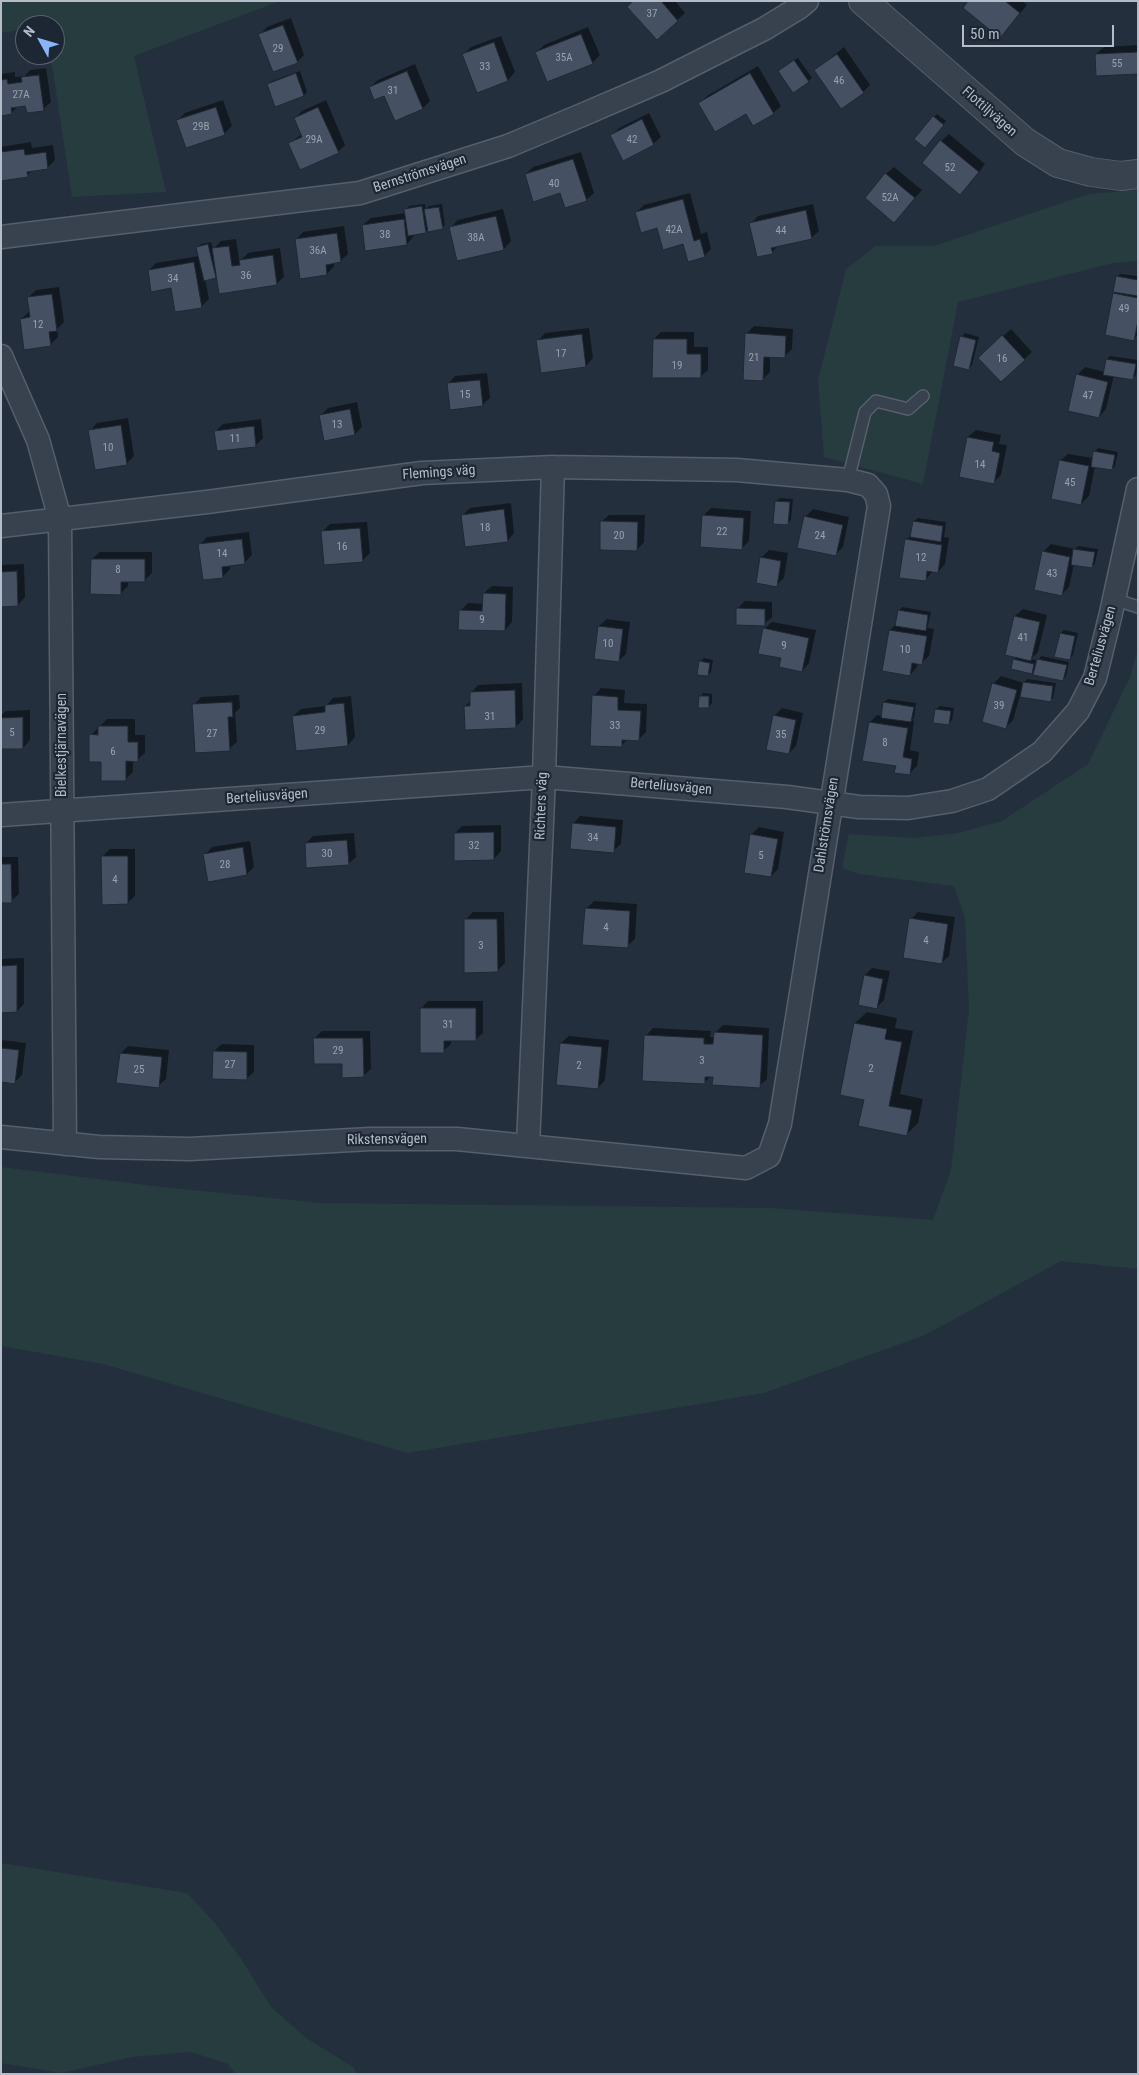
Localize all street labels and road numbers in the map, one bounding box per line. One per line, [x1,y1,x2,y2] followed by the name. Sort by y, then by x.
[958,83,1020,141] street label: Flottiljvägen
[371,151,469,197] street label: Bernströmsvägen
[402,462,476,484] street label: Flemings väg
[1082,604,1120,688] street label: Berteliusvägen
[54,693,70,797] street label: Bielkestjärnavägen
[532,772,552,840] street label: Richters väg
[629,775,713,799] street label: Berteliusvägen
[811,776,843,874] street label: Dahlströmsvägen
[226,786,308,808] street label: Berteliusvägen
[347,1131,427,1149] street label: Rikstensvägen

